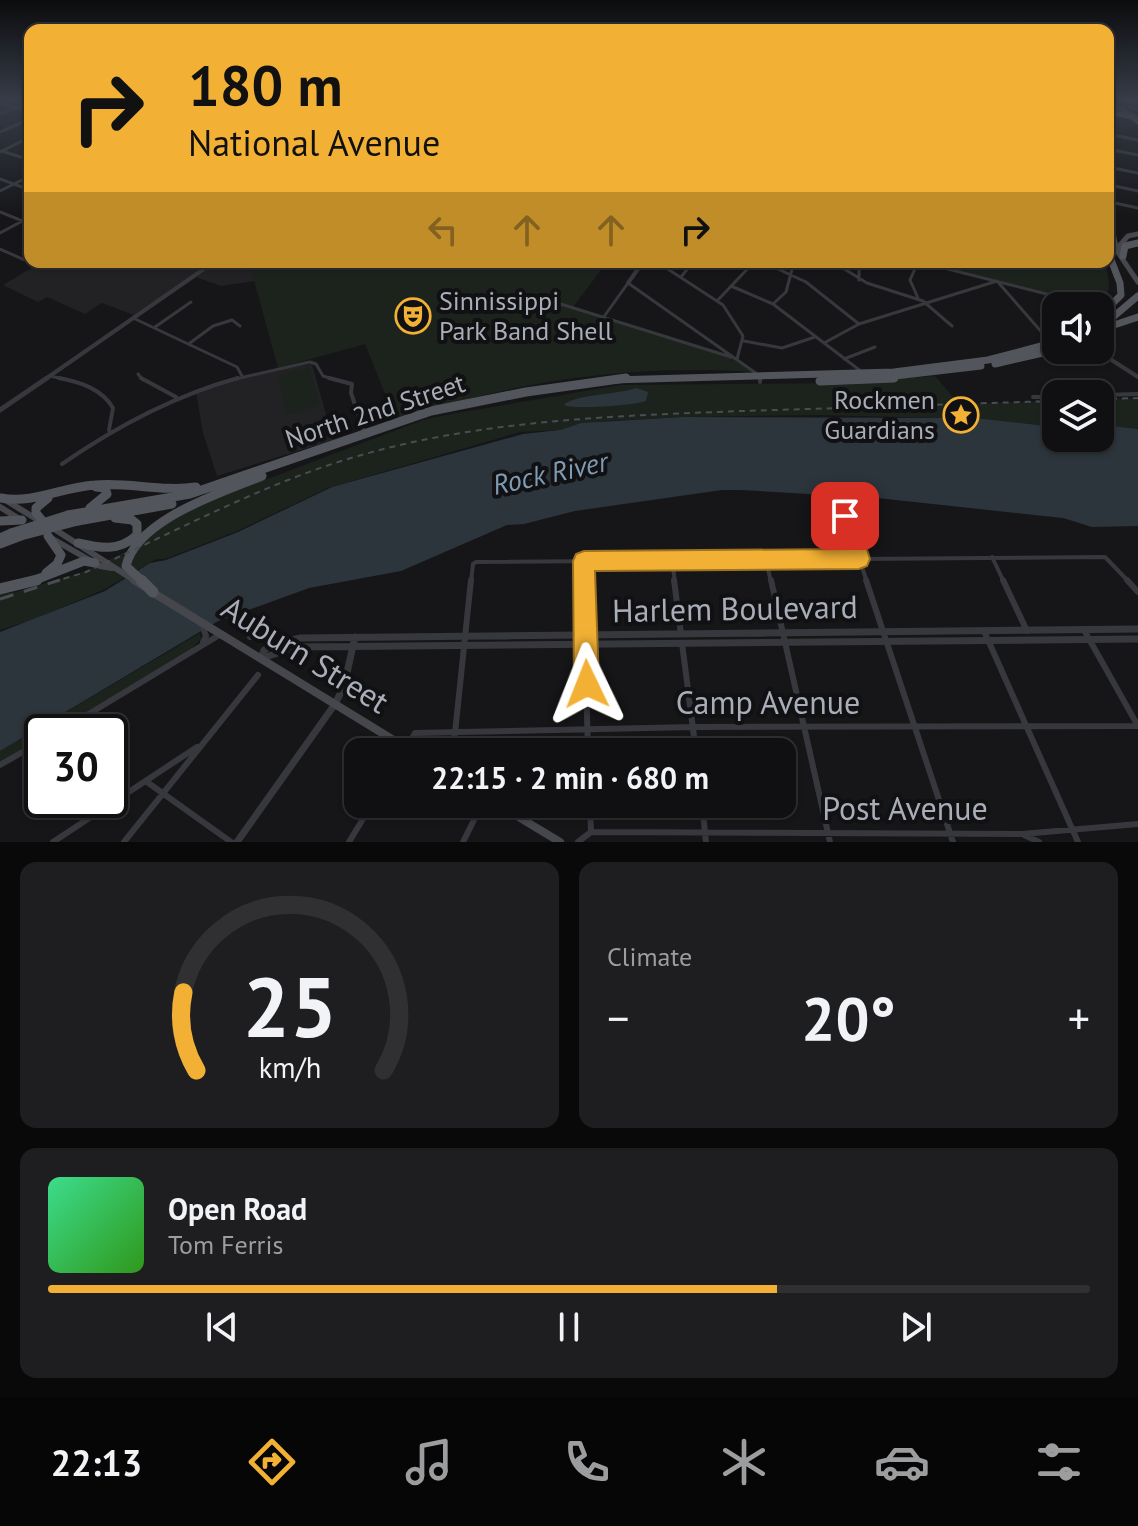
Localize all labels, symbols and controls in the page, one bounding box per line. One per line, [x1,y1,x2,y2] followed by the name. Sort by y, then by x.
[188,49,343,121] text: 180 m
[56,56,160,160] icon: right
[188,119,440,166] text: National Avenue
[421,208,465,252] icon: left
[505,208,549,252] icon: ahead
[589,208,633,252] icon: ahead
[673,208,717,252] icon: right
[439,284,613,347] place label: Sinnissippi Park Band Shell
[1042,292,1114,452] map controls
[1042,292,1114,364] button: sound
[394,297,432,335] theatre icon: Sinnissippi Park Band Shell
[281,366,469,455] street label: North 2nd Street
[1042,380,1114,452] button: layers
[824,383,935,446] place label: Rockmen Guardians
[942,396,980,434] place icon: Rockmen Guardians
[489,442,613,503] water label: Rock River
[811,482,879,550] pin
[823,494,867,538] icon: arrive
[612,585,858,631] street label: Harlem Boulevard
[214,586,397,722] street label: Auburn Street
[545,642,629,726] position arrow
[676,681,860,723] street label: Camp Avenue
[24,714,128,818] speed limit sign: 30
[431,758,709,797] text: 22:15 · 2 min · 680 m
[822,787,988,829] street label: Post Avenue
[607,940,692,973] text: Climate
[242,952,337,1060] text: 25
[801,979,896,1057] text: 20°
[607,989,629,1046] text: −
[1068,989,1090,1046] text: +
[258,1049,321,1086] text: km/h
[168,1189,307,1228] text: Open Road
[168,1228,283,1261] text: Tom Ferris
[200,1305,244,1349] icon: previous
[547,1305,591,1349] icon: pause
[894,1305,938,1349] icon: next
[244,1434,300,1490] icon: directions
[401,1434,457,1490] icon: music
[559,1434,615,1490] icon: phone
[716,1434,772,1490] icon: climate
[874,1434,930,1490] icon: car
[1031,1434,1087,1490] icon: filters
[51,1439,142,1486] text: 22:13

